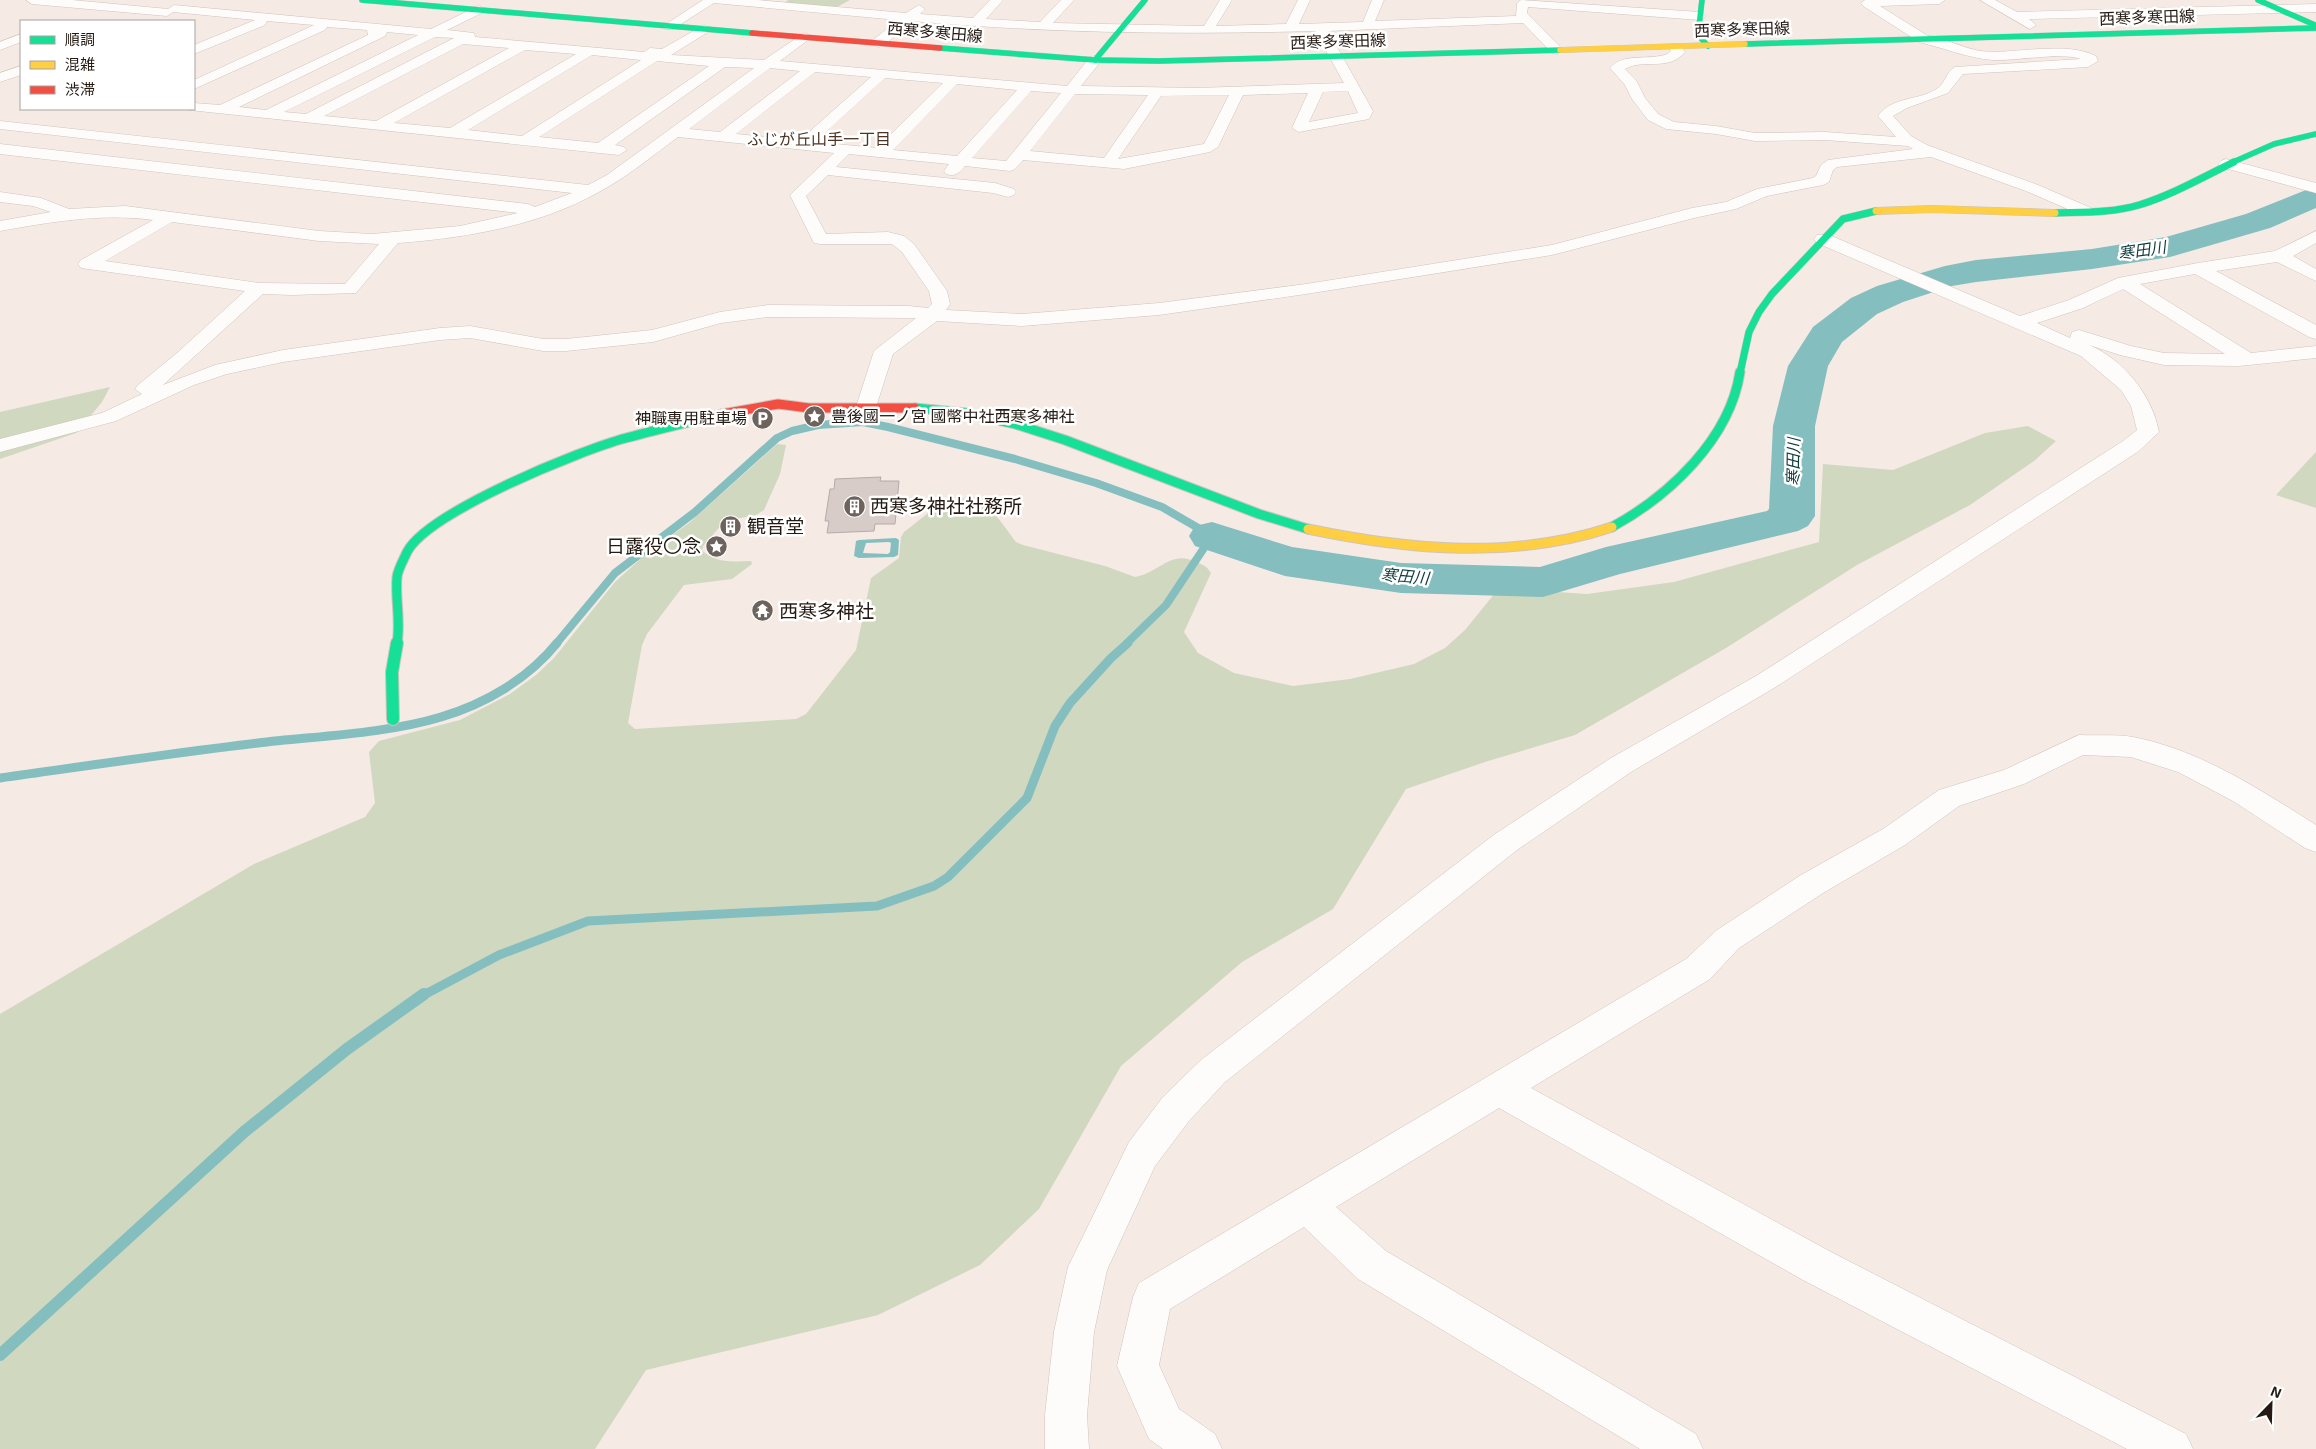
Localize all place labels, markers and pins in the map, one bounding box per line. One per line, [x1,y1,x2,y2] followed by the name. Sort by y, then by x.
[803,404,827,428] place icon: 豊後國一ノ宮 國幣中社西寒多神社
[751,406,775,430] parking icon: 神職専用駐車場
[831,406,1075,425] place label: 豊後國一ノ宮 國幣中社西寒多神社
[635,408,747,427] place label: 神職専用駐車場
[842,494,866,518] building icon: 西寒多神社社務所
[870,494,1022,517] place label: 西寒多神社社務所
[719,514,743,538] building icon: 観音堂
[747,514,804,537] place label: 観音堂
[606,534,701,557] place label: 日露役〇念
[705,534,729,558] place icon: 日露役〇念
[751,599,775,623] temple icon: 西寒多神社
[779,599,874,622] place label: 西寒多神社

